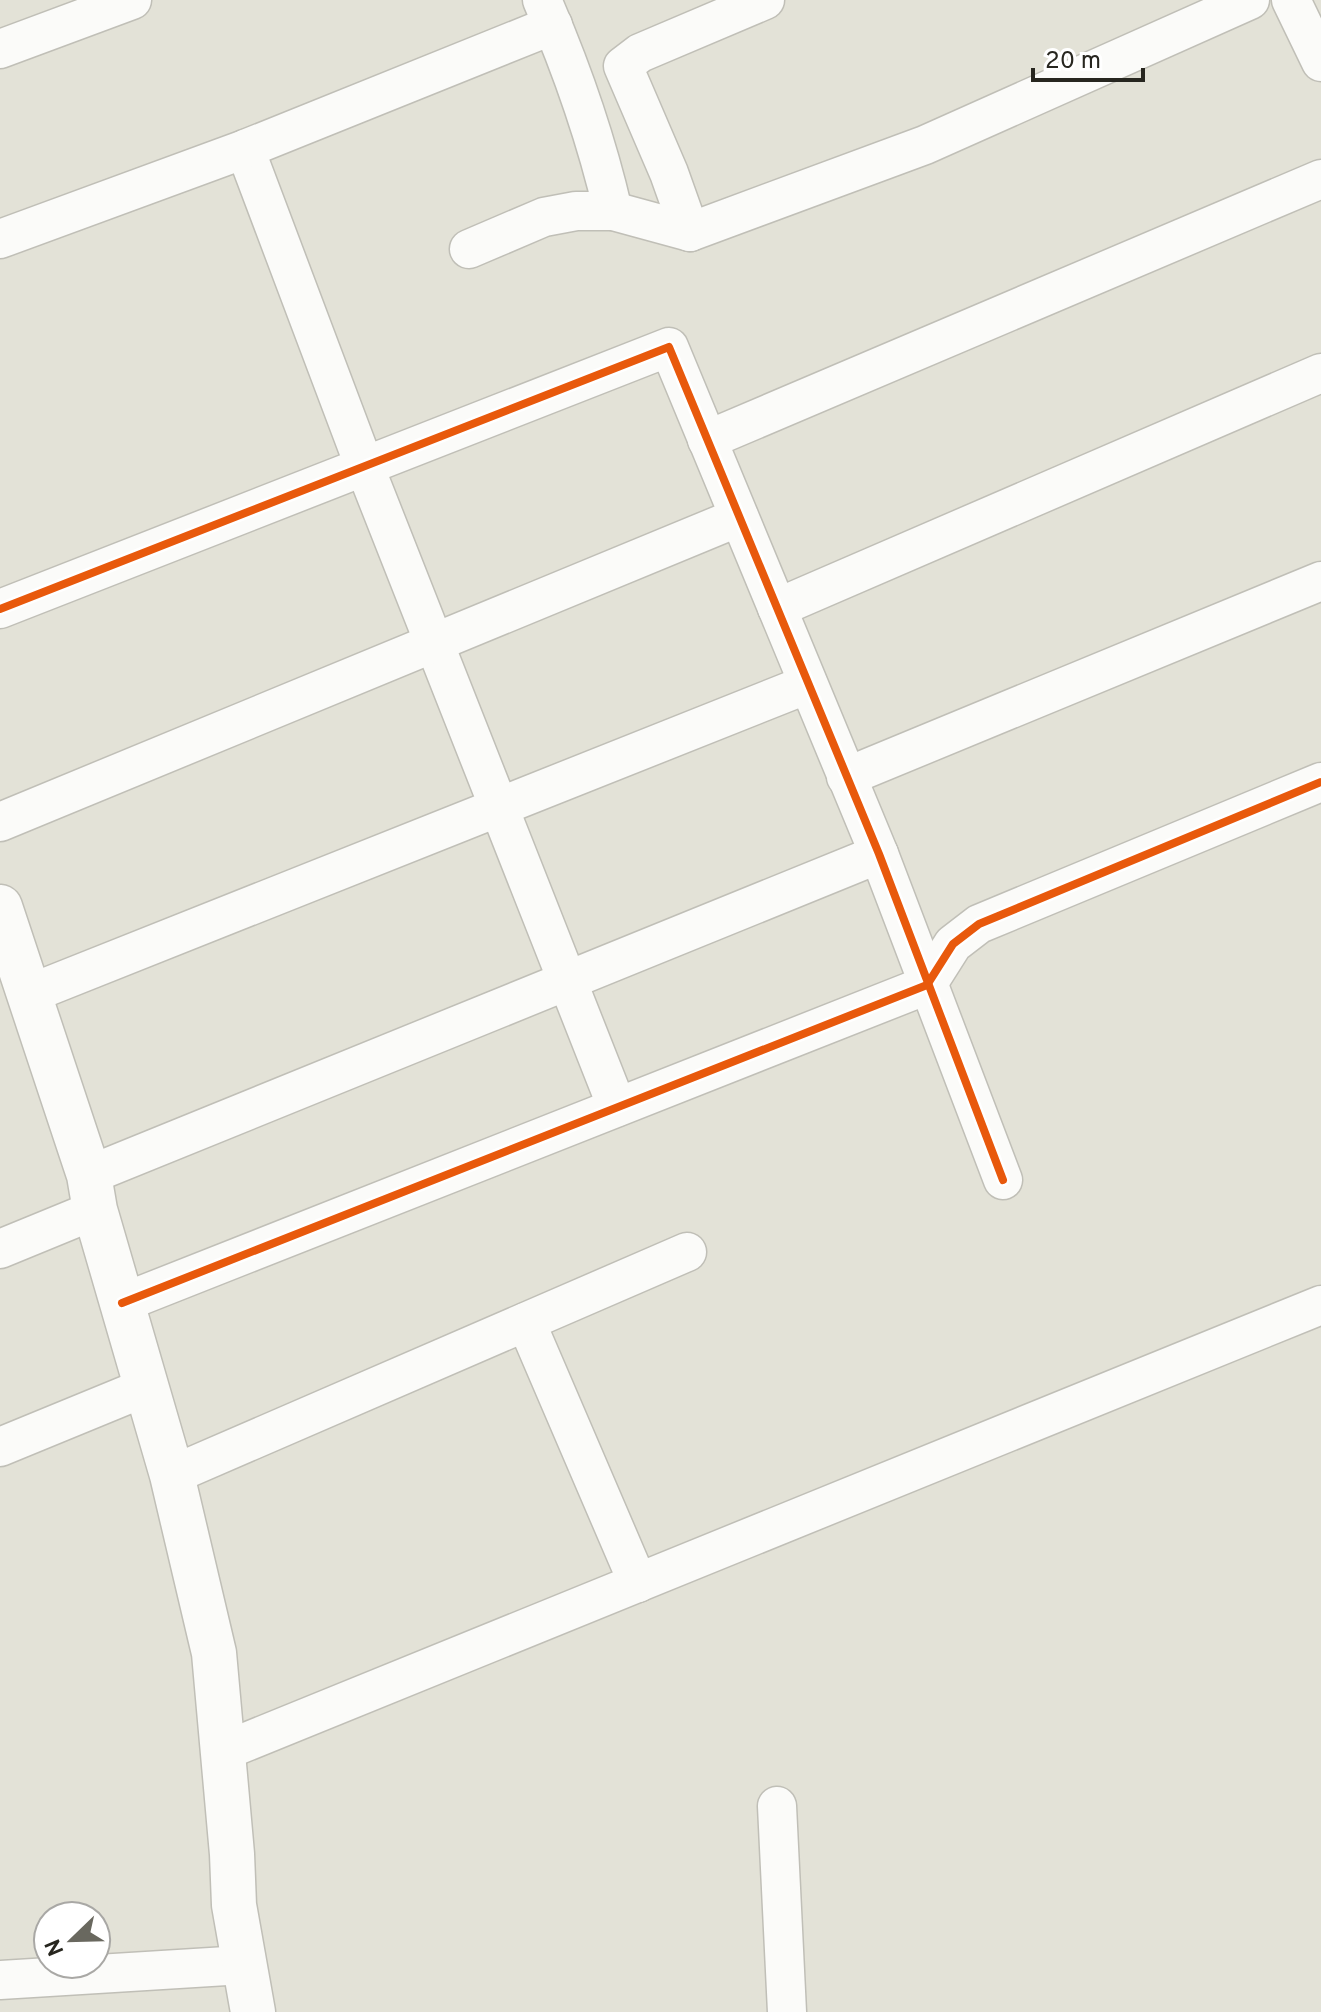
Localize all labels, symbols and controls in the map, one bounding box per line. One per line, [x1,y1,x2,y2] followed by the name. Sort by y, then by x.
[1033,32,1143,82] scale bar
[1045,47,1101,77] text: 20 m
[32,1900,112,1980] north arrow
[40,1934,71,1959] text: N

